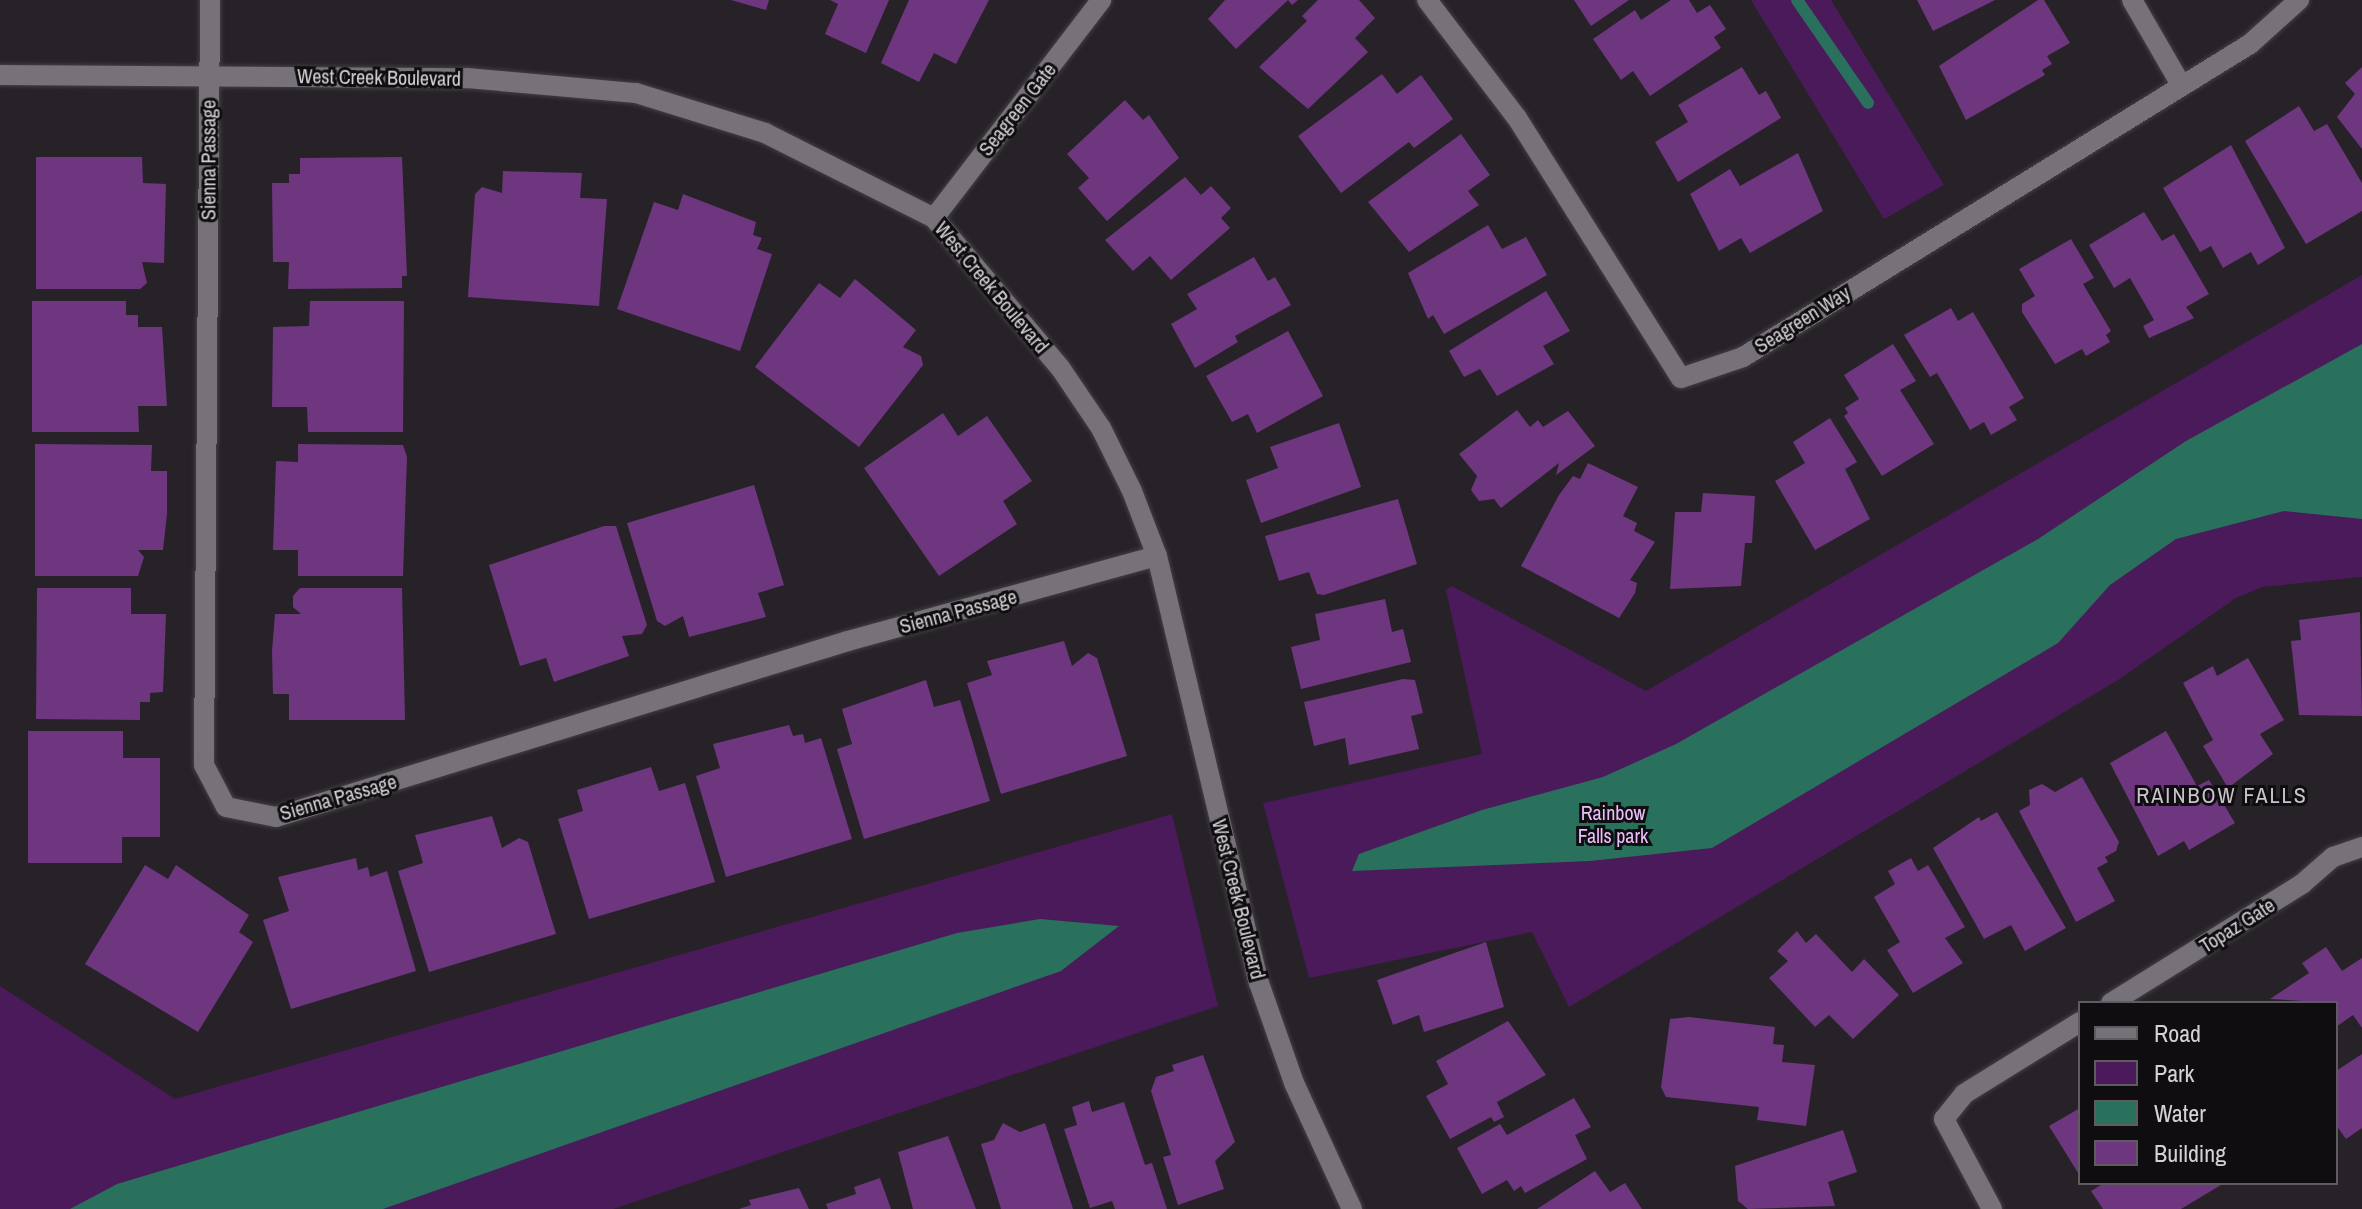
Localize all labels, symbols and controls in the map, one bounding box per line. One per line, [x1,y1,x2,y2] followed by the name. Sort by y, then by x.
[973,58,1061,160] street label: Seagreen Gate
[297,64,461,90] street label: West Creek Boulevard
[196,100,220,220] street label: Sienna Passage
[930,217,1054,357] street label: West Creek Boulevard
[1750,280,1854,358] street label: Seagreen Way
[897,584,1019,638] street label: Sienna Passage
[277,769,399,825] street label: Sienna Passage
[2136,783,2308,809] district label: RAINBOW FALLS
[1578,800,1648,847] park label: Rainbow Falls park
[1208,817,1270,981] street label: West Creek Boulevard
[2195,893,2279,957] street label: Topaz Gate
[2078,1001,2338,1185] legend
[2154,1017,2201,1049] text: Road
[2154,1057,2194,1089] text: Park
[2154,1097,2206,1129] text: Water
[2154,1137,2226,1169] text: Building

